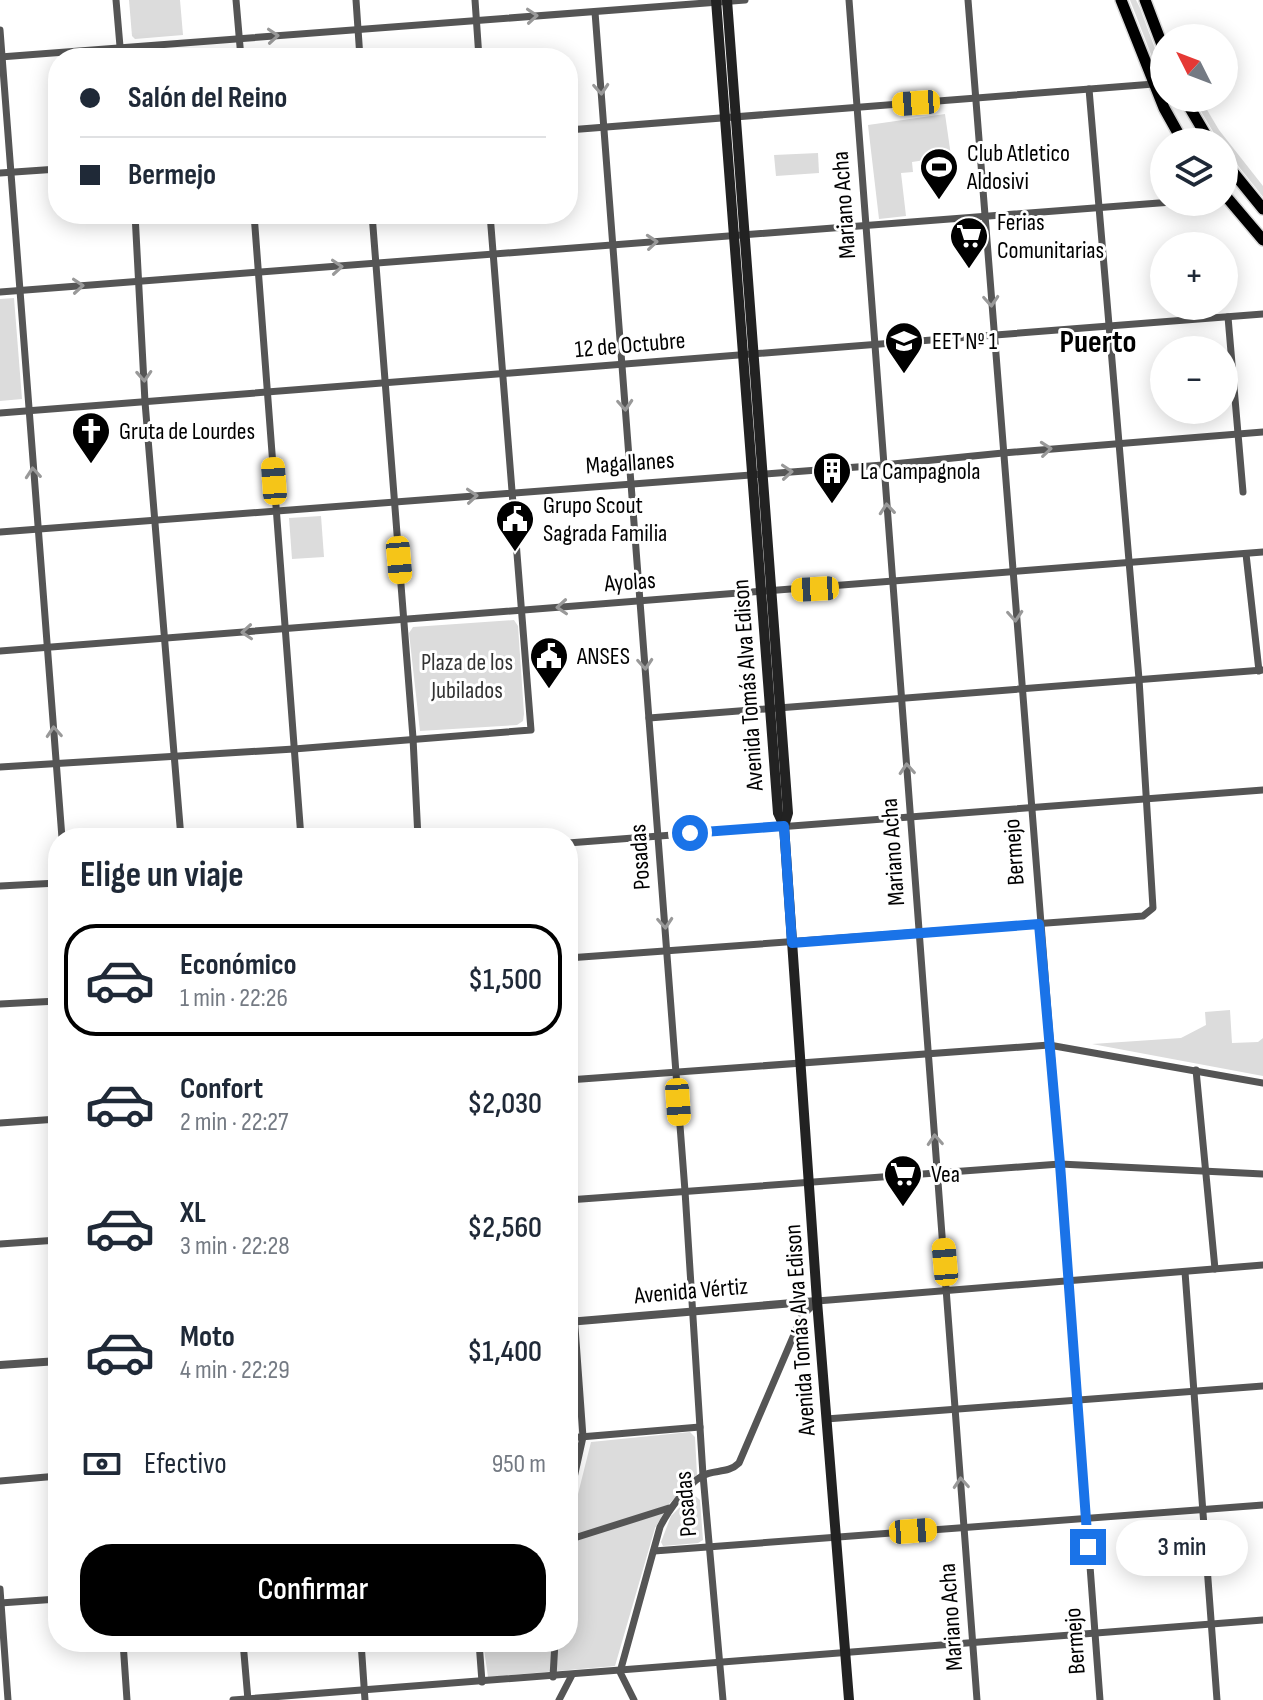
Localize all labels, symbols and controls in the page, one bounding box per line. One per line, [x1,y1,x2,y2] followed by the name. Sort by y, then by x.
[526,8,539,25] one-way arrow
[1150,24,1238,112] north arrow
[1150,24,1238,424] map controls
[267,28,280,45] one-way arrow
[128,80,287,116] text: Salón del Reino
[592,83,609,96] one-way arrow
[891,89,941,117] car
[1150,128,1238,216] button: layers
[966,139,1070,196] place label: Club Atletico Aldosivi
[918,146,960,201] sports icon: Club Atletico Aldosivi
[826,150,862,260] street label: Mariano Acha
[128,157,216,193] text: Bermejo
[997,208,1104,265] place label: Ferias Comunitarias
[948,215,990,270] supermarket icon: Ferias Comunitarias
[1150,232,1238,320] button: +
[646,234,659,251] one-way arrow
[331,258,344,275] one-way arrow
[72,278,85,295] one-way arrow
[982,295,999,308] one-way arrow
[883,320,925,375] school or university icon: EET Nº 1
[1060,323,1136,362] district label: Puerto
[574,326,686,364] street label: 12 de Octubre
[932,327,998,356] place label: EET Nº 1
[1150,336,1238,424] button: −
[135,370,152,383] one-way arrow
[616,398,633,411] one-way arrow
[70,410,112,465] church icon: Gruta de Lourdes
[119,417,255,446] place label: Gruta de Lourdes
[1040,441,1053,458] one-way arrow
[585,445,675,481] street label: Magallanes
[811,450,853,505] building icon: La Campagnola
[260,456,288,506] car
[860,457,980,486] place label: La Campagnola
[781,464,794,481] one-way arrow
[25,466,42,479] one-way arrow
[466,487,479,504] one-way arrow
[543,491,667,548] place label: Grupo Scout Sagrada Familia
[494,498,536,553] public building icon: Grupo Scout Sagrada Familia
[879,502,896,515] one-way arrow
[385,535,413,585] car
[602,566,657,598] street label: Ayolas
[790,576,840,602] car
[726,578,770,793] street label: Avenida Tomás Alva Edison
[555,598,568,615] one-way arrow
[1007,610,1024,623] one-way arrow
[240,623,253,640] one-way arrow
[528,635,570,690] public building icon: ANSES
[576,642,630,671] place label: ANSES
[421,648,513,705] park label: Plaza de los Jubilados
[636,658,653,671] one-way arrow
[46,725,63,738] one-way arrow
[899,762,916,775] one-way arrow
[875,797,911,907] street label: Mariano Acha
[672,815,708,851] route start
[997,818,1031,886] street label: Bermejo
[623,823,657,891] street label: Posadas
[80,854,244,897] text: Elige un viaje
[656,917,673,930] one-way arrow
[84,944,156,1016] icon: car
[180,947,297,983] text: Económico
[468,962,542,998] text: $1,500
[180,983,288,1014] text: 1 min · 22:26
[84,1068,156,1140] icon: car
[180,1071,263,1107] text: Confort
[664,1077,692,1127] car
[467,1086,542,1122] text: $2,030
[180,1107,288,1138] text: 2 min · 22:27
[927,1133,944,1146] one-way arrow
[882,1153,924,1208] supermarket icon: Vea
[931,1160,960,1189] place label: Vea
[84,1192,156,1264] icon: car
[180,1195,206,1231] text: XL
[467,1210,542,1246] text: $2,560
[778,1223,822,1438] street label: Avenida Tomás Alva Edison
[180,1231,290,1262] text: 3 min · 22:28
[931,1237,959,1287] car
[632,1272,749,1310] street label: Avenida Vértiz
[84,1316,156,1388] icon: car
[180,1319,235,1355] text: Moto
[467,1334,542,1370] text: $1,400
[180,1355,290,1386] text: 4 min · 22:29
[80,1442,124,1486] icon: cash
[144,1446,227,1482] text: Efectivo
[492,1449,546,1480] text: 950 m
[669,1470,703,1538] street label: Posadas
[953,1476,970,1489] one-way arrow
[888,1517,938,1545] car
[1116,1519,1248,1575] callout: 3 min
[1070,1529,1106,1565] route end
[1158,1532,1206,1563] text: 3 min
[80,1544,546,1636] button: Confirmar
[933,1562,969,1672] street label: Mariano Acha
[1058,1607,1092,1675] street label: Bermejo

